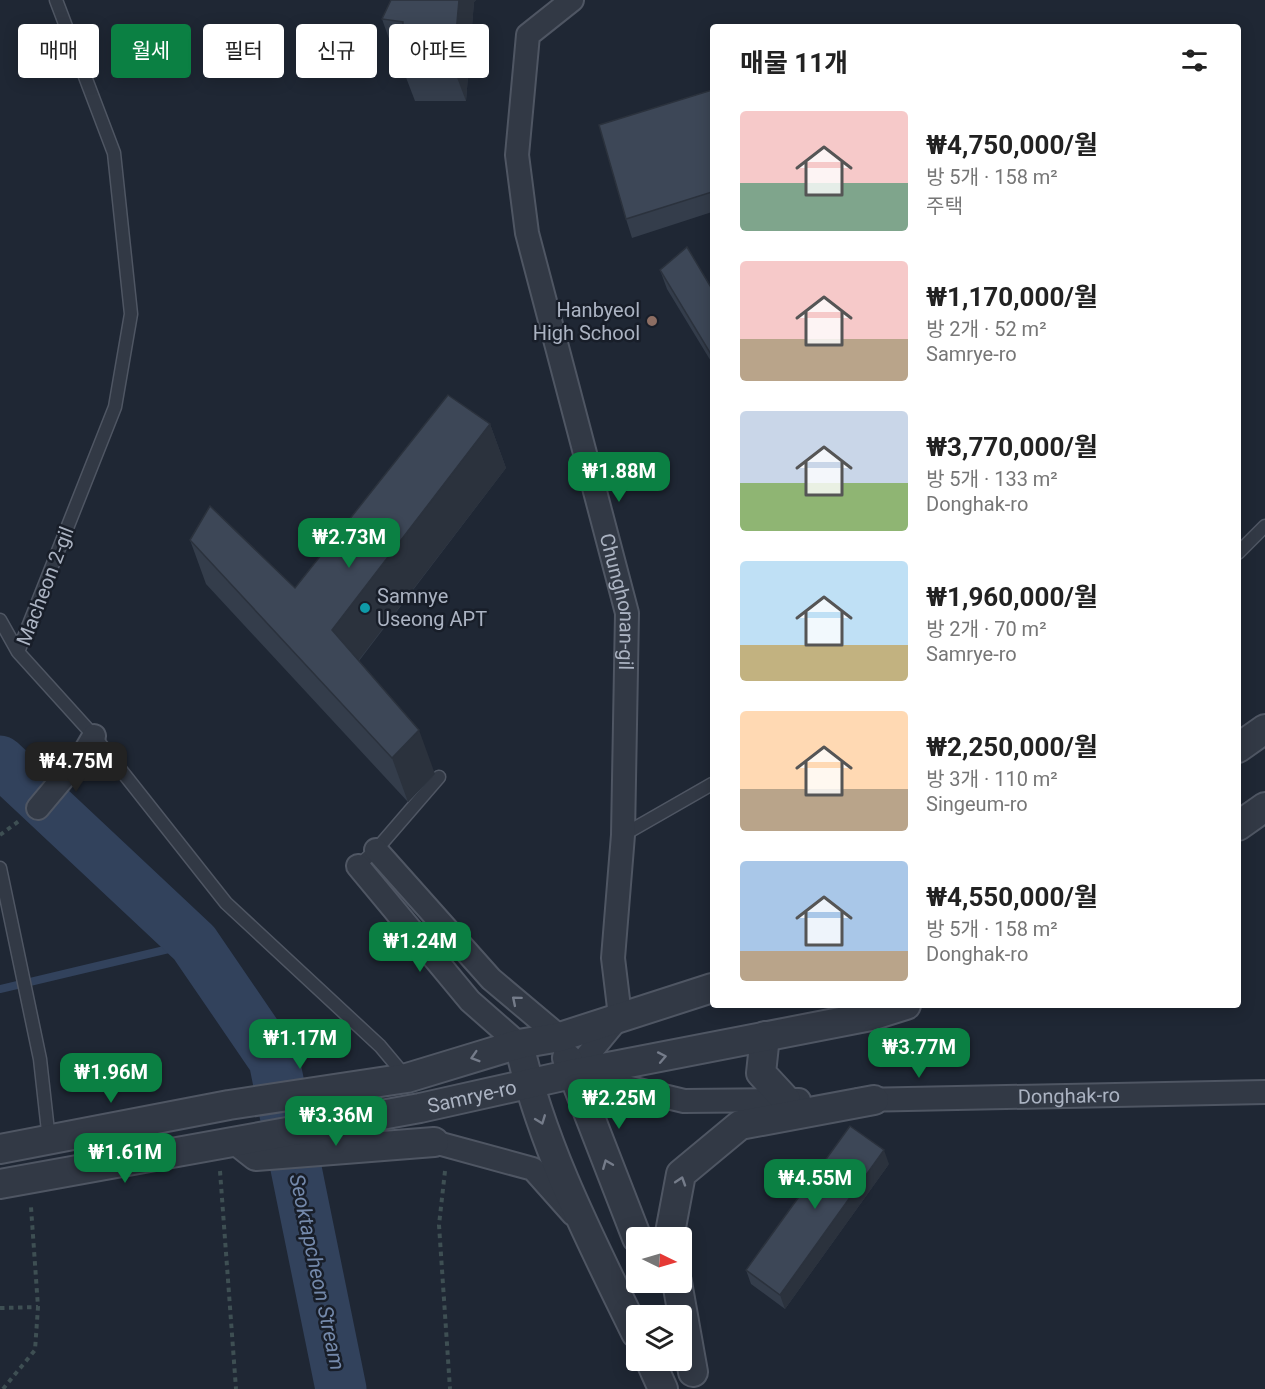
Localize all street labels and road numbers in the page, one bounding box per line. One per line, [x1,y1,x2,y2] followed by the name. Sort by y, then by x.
[11,523,79,649] street label: Macheon 2-gil
[595,531,639,671] street label: Chunghonan-gil
[425,1075,519,1118] street label: Samrye-ro
[1018,1083,1120,1109] street label: Donghak-ro

